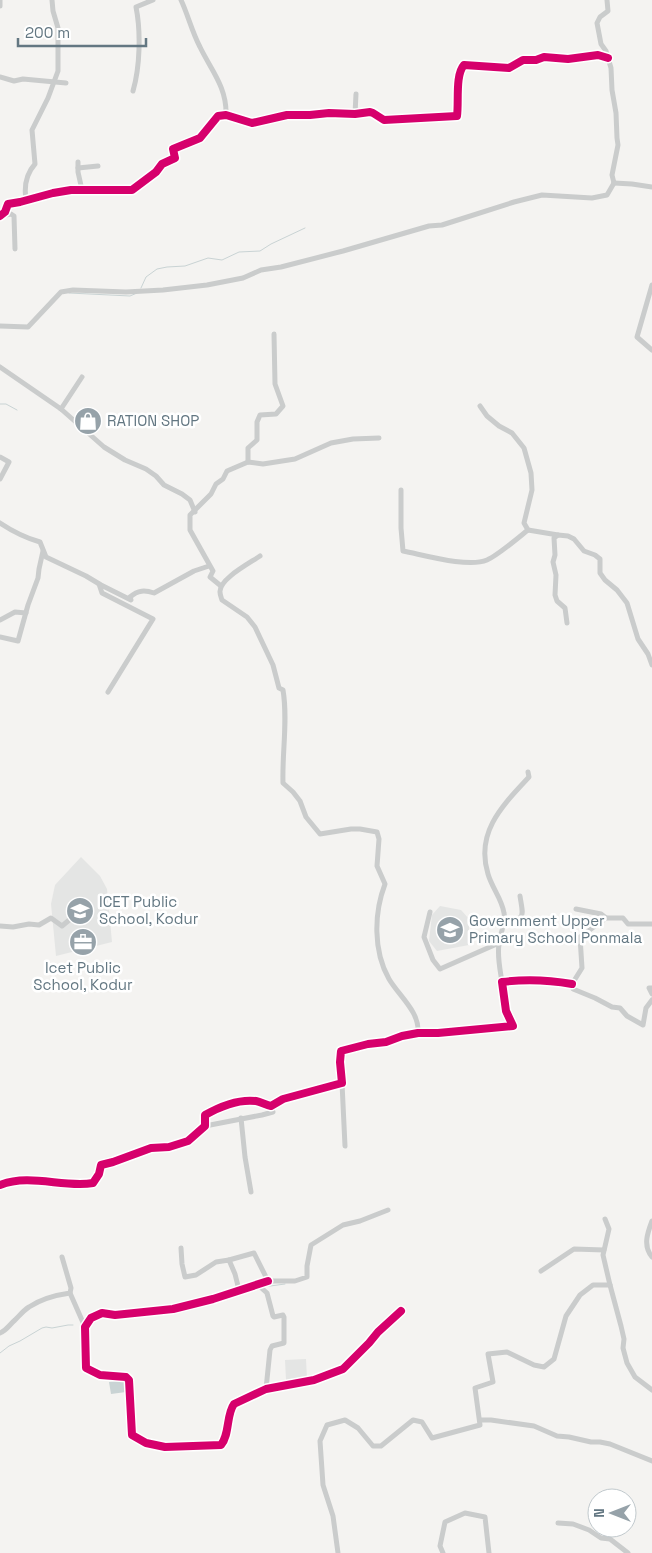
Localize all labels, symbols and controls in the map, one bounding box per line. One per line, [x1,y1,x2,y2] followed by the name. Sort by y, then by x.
[18,15,145,47] scale bar
[25,23,70,42] text: 200 m
[73,406,103,436] shop icon: RATION SHOP
[107,411,199,430] place label: RATION SHOP
[99,892,199,928] place label: ICET Public School, Kodur
[65,896,95,926] school or university icon: ICET Public School, Kodur
[469,911,642,947] place label: Government Upper Primary School Ponmala
[435,915,465,945] school or university icon: Government Upper Primary School Ponmala
[68,927,98,957] office icon: Icet Public School, Kodur
[33,958,133,994] place label: Icet Public School, Kodur
[587,1488,637,1538] north arrow
[590,1508,608,1518] text: N

